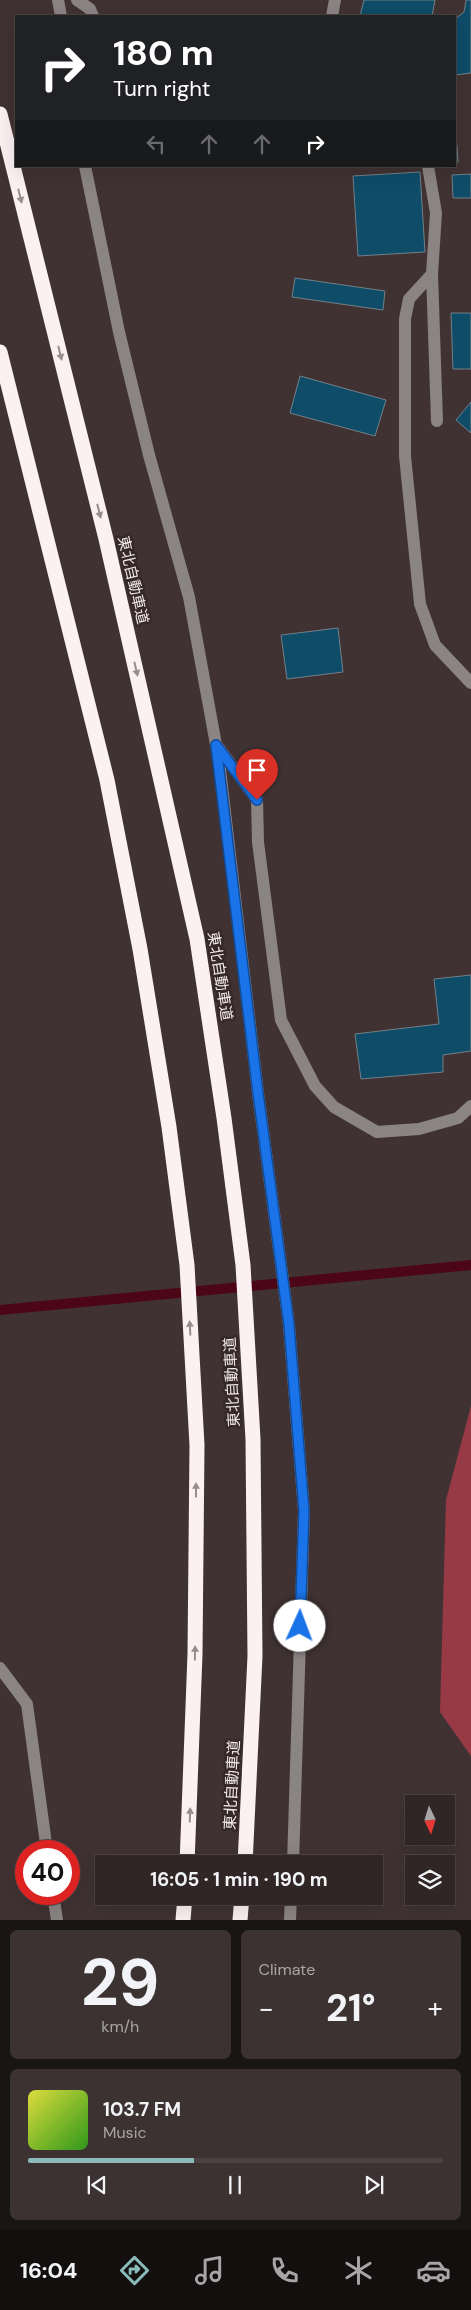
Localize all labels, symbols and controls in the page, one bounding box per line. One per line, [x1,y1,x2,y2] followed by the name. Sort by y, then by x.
[113,30,214,76] text: 180 m
[30,35,95,100] icon: right
[113,74,210,103] text: Turn right
[142,130,170,158] icon: left
[195,130,223,158] icon: ahead
[248,130,276,158] icon: ahead
[301,130,329,158] icon: right
[16,188,24,203] one-way arrow
[56,346,64,361] one-way arrow
[95,504,103,519] one-way arrow
[113,534,153,626] street label: 東北自動車道
[132,662,140,677] one-way arrow
[236,749,278,800] pin
[243,756,271,784] icon: arrive
[203,930,237,1022] street label: 東北自動車道
[186,1320,194,1336] one-way arrow
[220,1337,244,1427] street label: 東北自動車道
[192,1482,200,1498] one-way arrow
[273,1599,325,1651] position arrow
[191,1644,199,1660] one-way arrow
[220,1740,244,1830] street label: 東北自動車道
[405,1795,455,1845] north arrow
[405,1795,455,1905] map controls
[186,1807,194,1823] one-way arrow
[15,1840,80,1905] speed limit sign: 40
[405,1855,455,1905] button: layers
[150,1867,328,1892] text: 16:05 · 1 min · 190 m
[81,1941,160,2025] text: 29
[259,1959,315,1980] text: Climate
[326,1983,376,2033] text: 21°
[259,1990,274,2027] text: −
[428,1990,443,2027] text: +
[101,2016,139,2037] text: km/h
[103,2097,181,2122] text: 103.7 FM
[103,2122,147,2143] text: Music
[83,2171,111,2199] icon: previous
[221,2171,249,2199] icon: pause
[360,2171,388,2199] icon: next
[117,2253,152,2288] icon: directions
[192,2253,227,2288] icon: music
[267,2253,302,2288] icon: phone
[341,2253,376,2288] icon: climate
[416,2253,451,2288] icon: car
[20,2256,77,2285] text: 16:04

